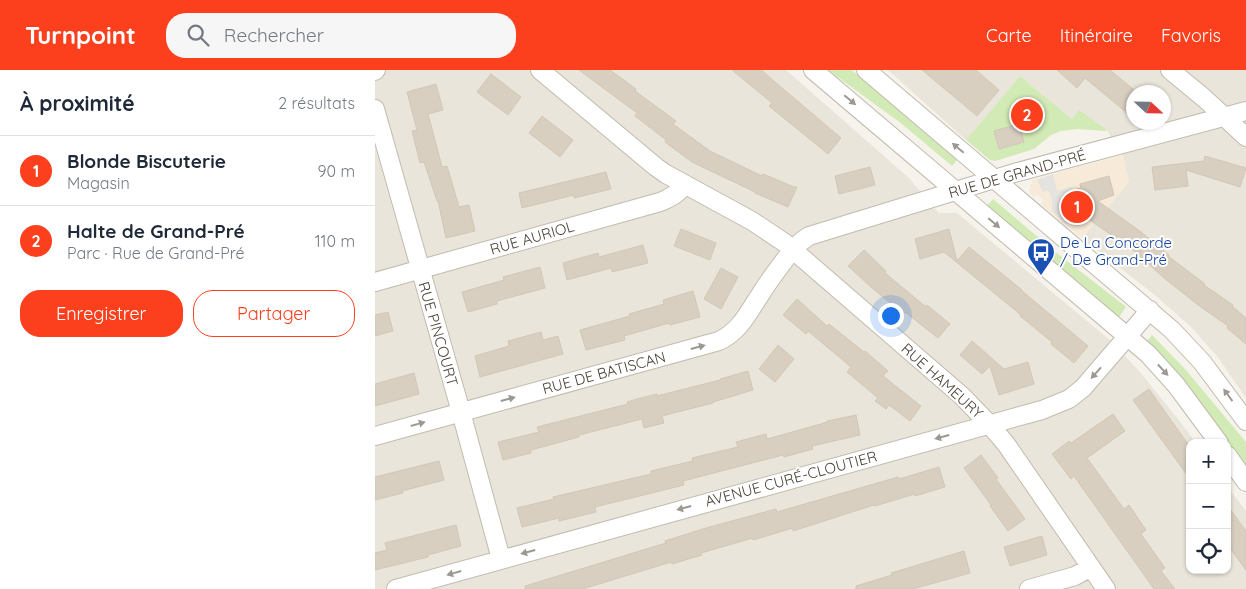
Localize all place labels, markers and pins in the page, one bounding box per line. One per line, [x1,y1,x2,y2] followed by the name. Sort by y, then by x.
[1011,96,1043,134] pin: 2
[1061,188,1093,226] pin: 1
[1060,233,1172,269] place label: De La Concorde / De Grand-Pré
[1026,237,1056,276] bus stop icon: De La Concorde / De Grand-Pré

